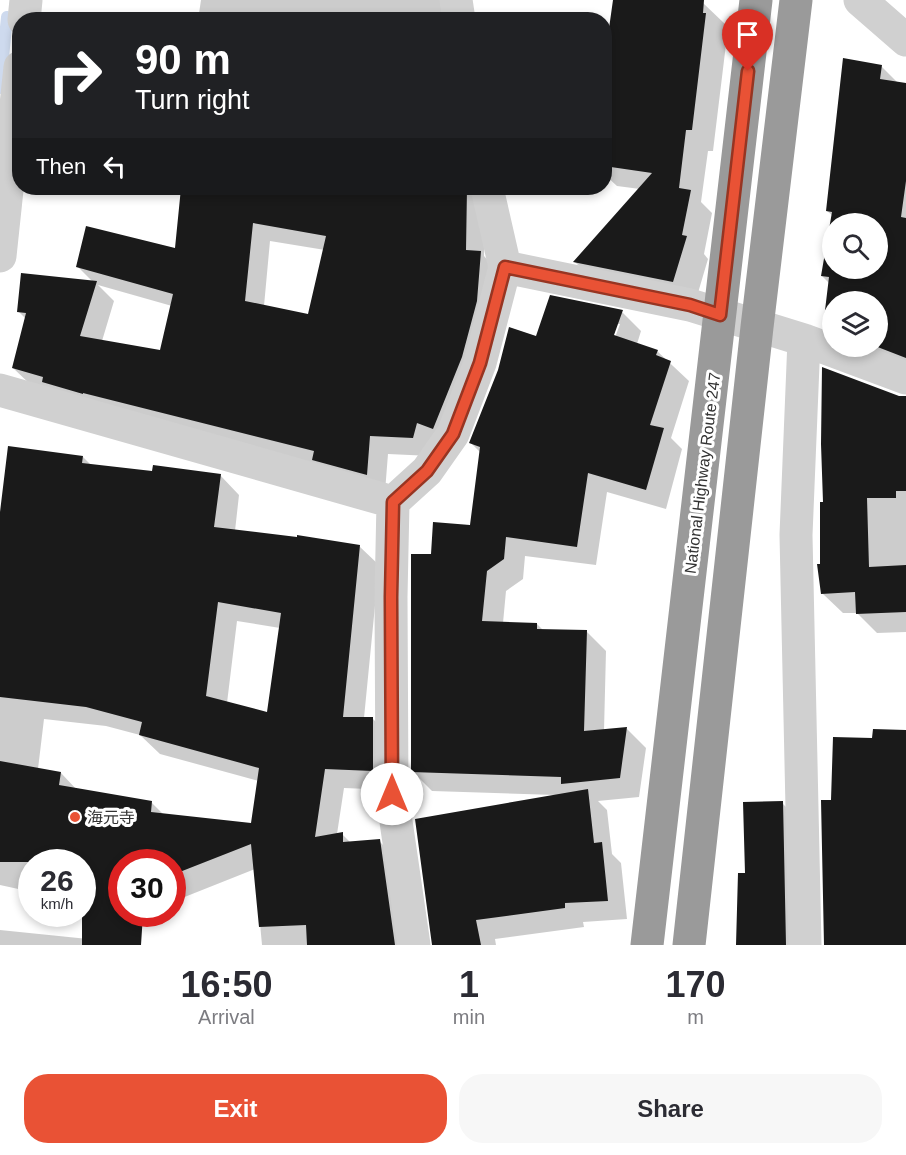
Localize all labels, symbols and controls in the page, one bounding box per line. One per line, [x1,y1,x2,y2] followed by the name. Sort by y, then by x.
[722,9,773,71] pin
[731,18,764,51] icon: arrive
[36,36,114,114] icon: right
[135,36,231,83] text: 90 m
[135,85,250,115] text: Turn right
[98,150,131,183] icon: left
[36,154,86,179] text: Then
[822,213,888,357] map controls
[822,213,888,279] button: search
[822,291,888,357] button: layers
[682,371,723,575] street label: National Highway Route 247
[360,762,424,826] position arrow
[87,809,135,826] place label: 海元寺
[68,810,82,824] marker: 海元寺
[108,849,186,927] speed limit sign: 30
[40,864,74,897] text: 26
[41,895,73,912] text: km/h
[180,964,272,1005] text: 16:50
[459,964,479,1005] text: 1
[665,964,726,1005] text: 170
[198,1006,255,1028] text: Arrival
[453,1006,485,1028] text: min
[687,1006,704,1028] text: m
[24,1074,447,1143] button: Exit
[459,1074,882,1143] button: Share

